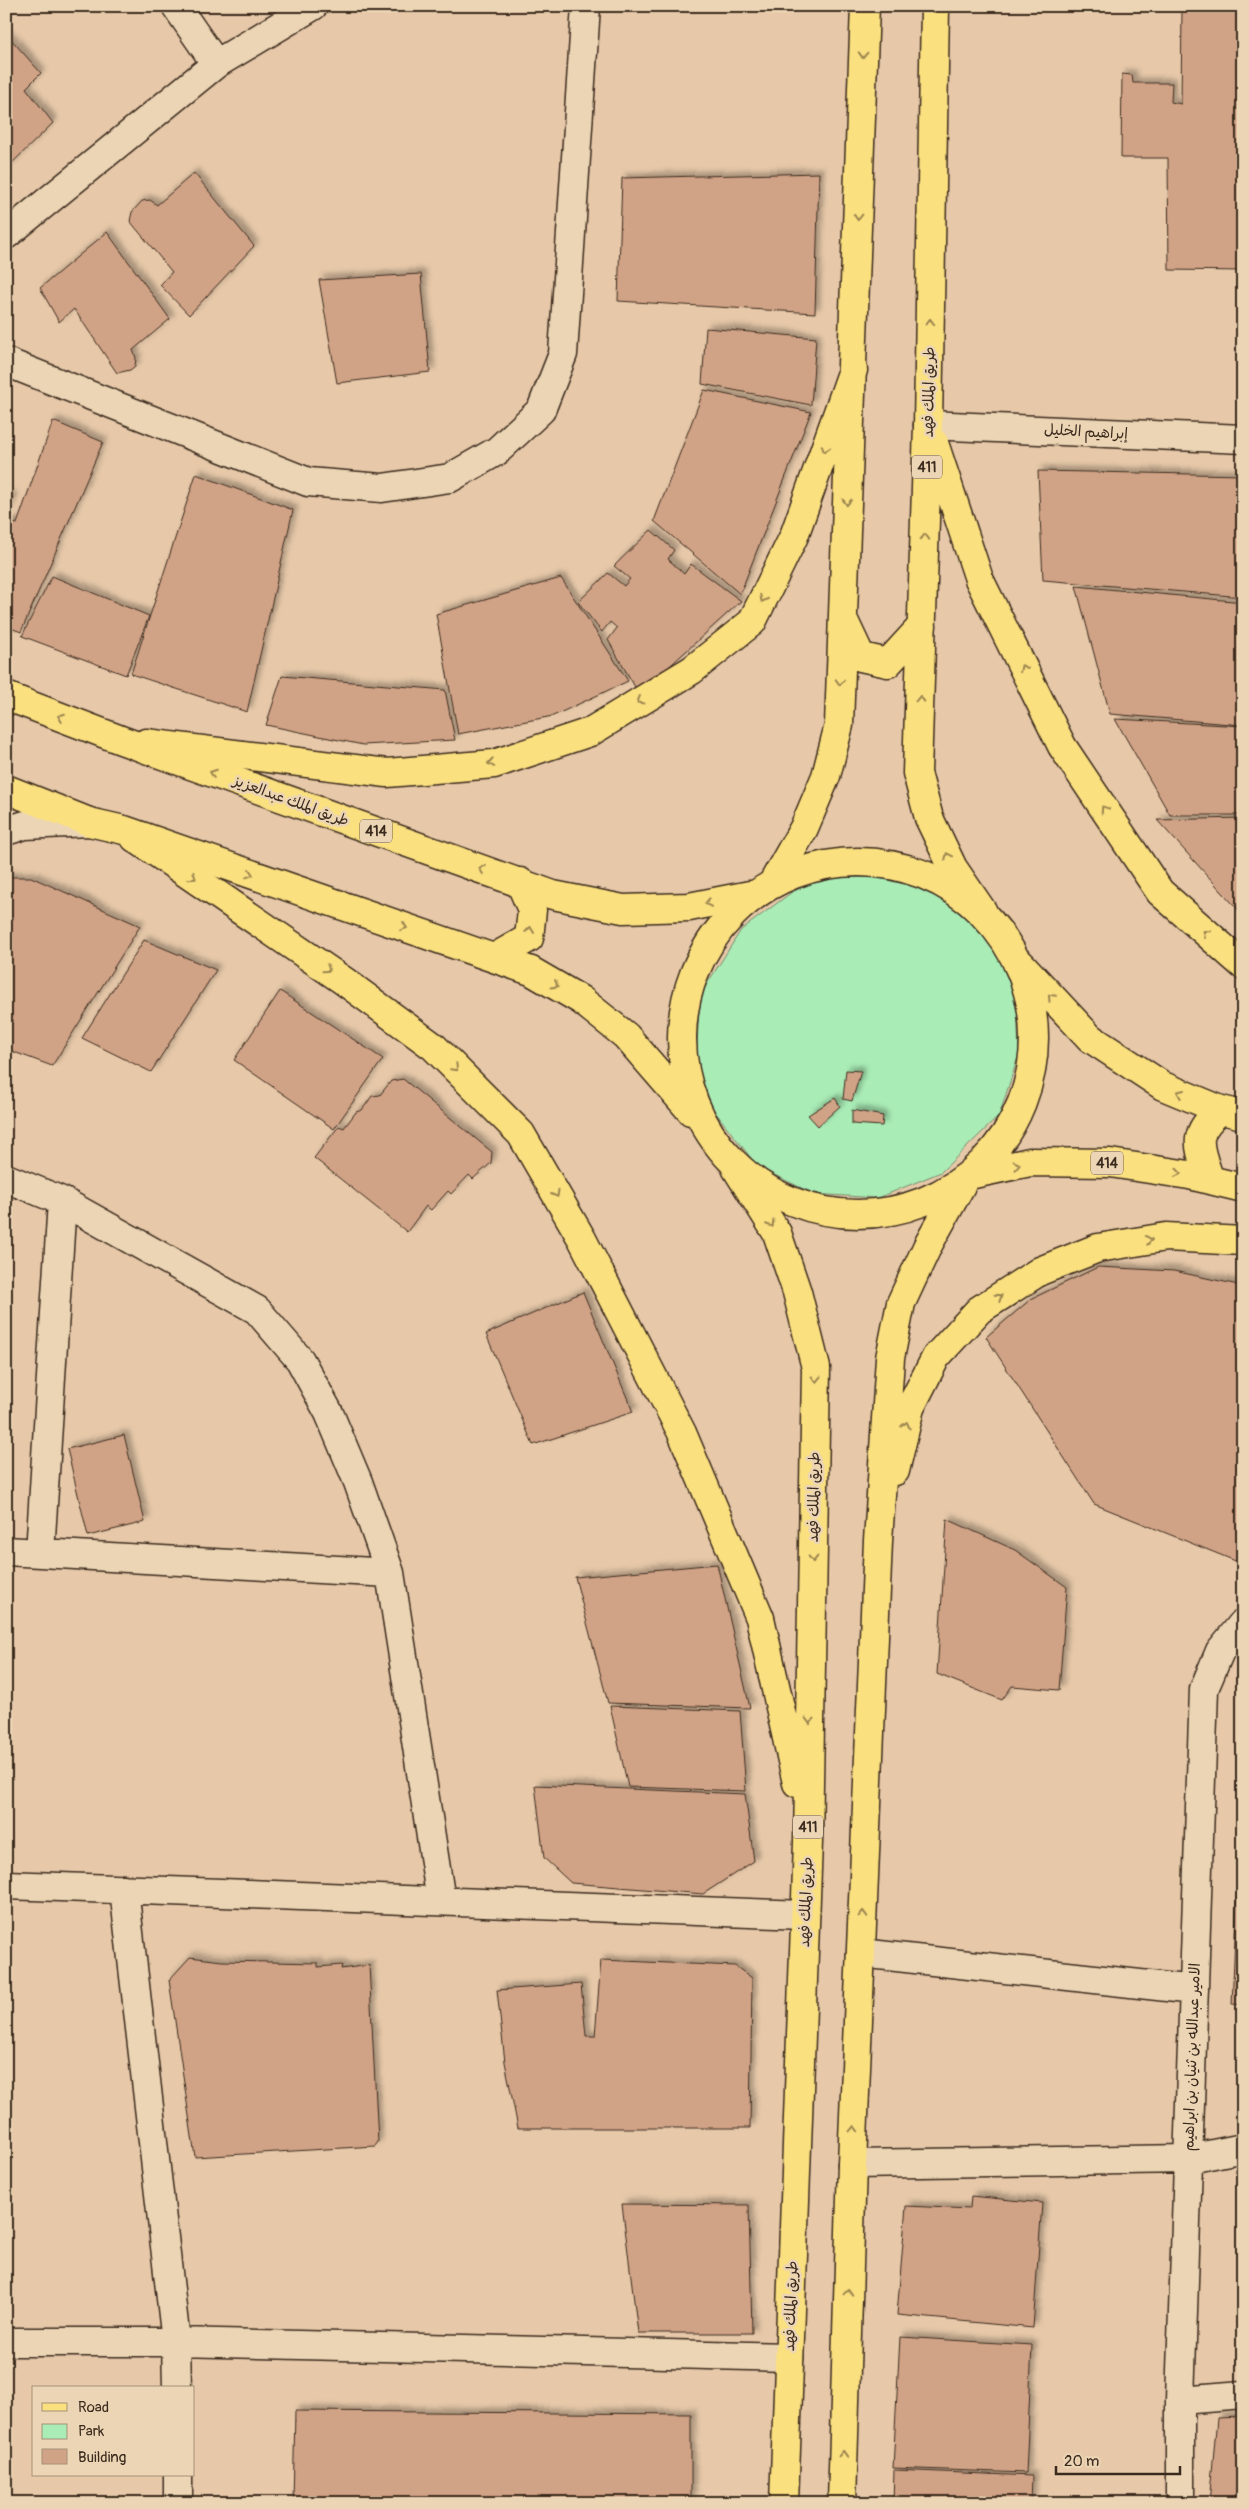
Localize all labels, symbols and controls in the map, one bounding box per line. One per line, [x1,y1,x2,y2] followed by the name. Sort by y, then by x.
[858,52,868,59] one-way arrow
[852,214,863,222] one-way arrow
[925,318,935,326] one-way arrow
[919,347,939,437] street label: طريق الملك فهد
[1043,420,1129,446] street label: إبراهيم الخليل
[821,445,831,453] one-way arrow
[912,456,942,478] road number: 411
[842,498,853,506] one-way arrow
[919,533,930,541] one-way arrow
[759,594,769,603] one-way arrow
[1019,664,1029,673] one-way arrow
[835,678,845,686] one-way arrow
[637,695,646,705] one-way arrow
[914,695,925,703] one-way arrow
[57,713,66,723] one-way arrow
[487,758,496,768] one-way arrow
[210,769,218,779] one-way arrow
[229,771,352,831] street label: طريق الملك عبدالعزيز
[1101,805,1110,814] one-way arrow
[360,819,392,842] road number: 414
[943,852,954,861] one-way arrow
[478,865,487,875] one-way arrow
[246,868,254,878] one-way arrow
[188,871,197,881] one-way arrow
[704,897,712,908] one-way arrow
[399,921,408,931] one-way arrow
[524,925,535,933] one-way arrow
[1203,930,1212,939] one-way arrow
[321,963,331,972] one-way arrow
[550,978,559,988] one-way arrow
[1048,993,1057,1002] one-way arrow
[450,1062,459,1071] one-way arrow
[1177,1089,1185,1099] one-way arrow
[1091,1152,1123,1174] road number: 414
[1013,1160,1021,1171] one-way arrow
[1175,1167,1183,1178] one-way arrow
[549,1189,559,1198] one-way arrow
[765,1218,774,1227] one-way arrow
[1144,1235,1153,1245] one-way arrow
[994,1294,1003,1304] one-way arrow
[811,1376,821,1383] one-way arrow
[900,1421,911,1430] one-way arrow
[804,1452,824,1542] street label: طريق الملك فهد
[808,1556,818,1563] one-way arrow
[805,1718,815,1726] one-way arrow
[793,1815,823,1838] road number: 411
[795,1856,817,1948] street label: طريق الملك فهد
[857,1910,868,1918] one-way arrow
[1179,1963,1207,2151] street label: الامير عبدالله بن ثنيان بن ابراهيم
[848,2125,859,2133] one-way arrow
[780,2260,802,2352] street label: طريق الملك فهد
[843,2287,854,2295] one-way arrow
[32,2386,195,2476] legend
[78,2398,109,2417] text: Road
[78,2422,105,2441] text: Park
[1056,2444,1180,2476] scale bar
[78,2448,126,2467] text: Building
[838,2450,849,2458] one-way arrow
[1064,2452,1099,2471] text: 20 m

